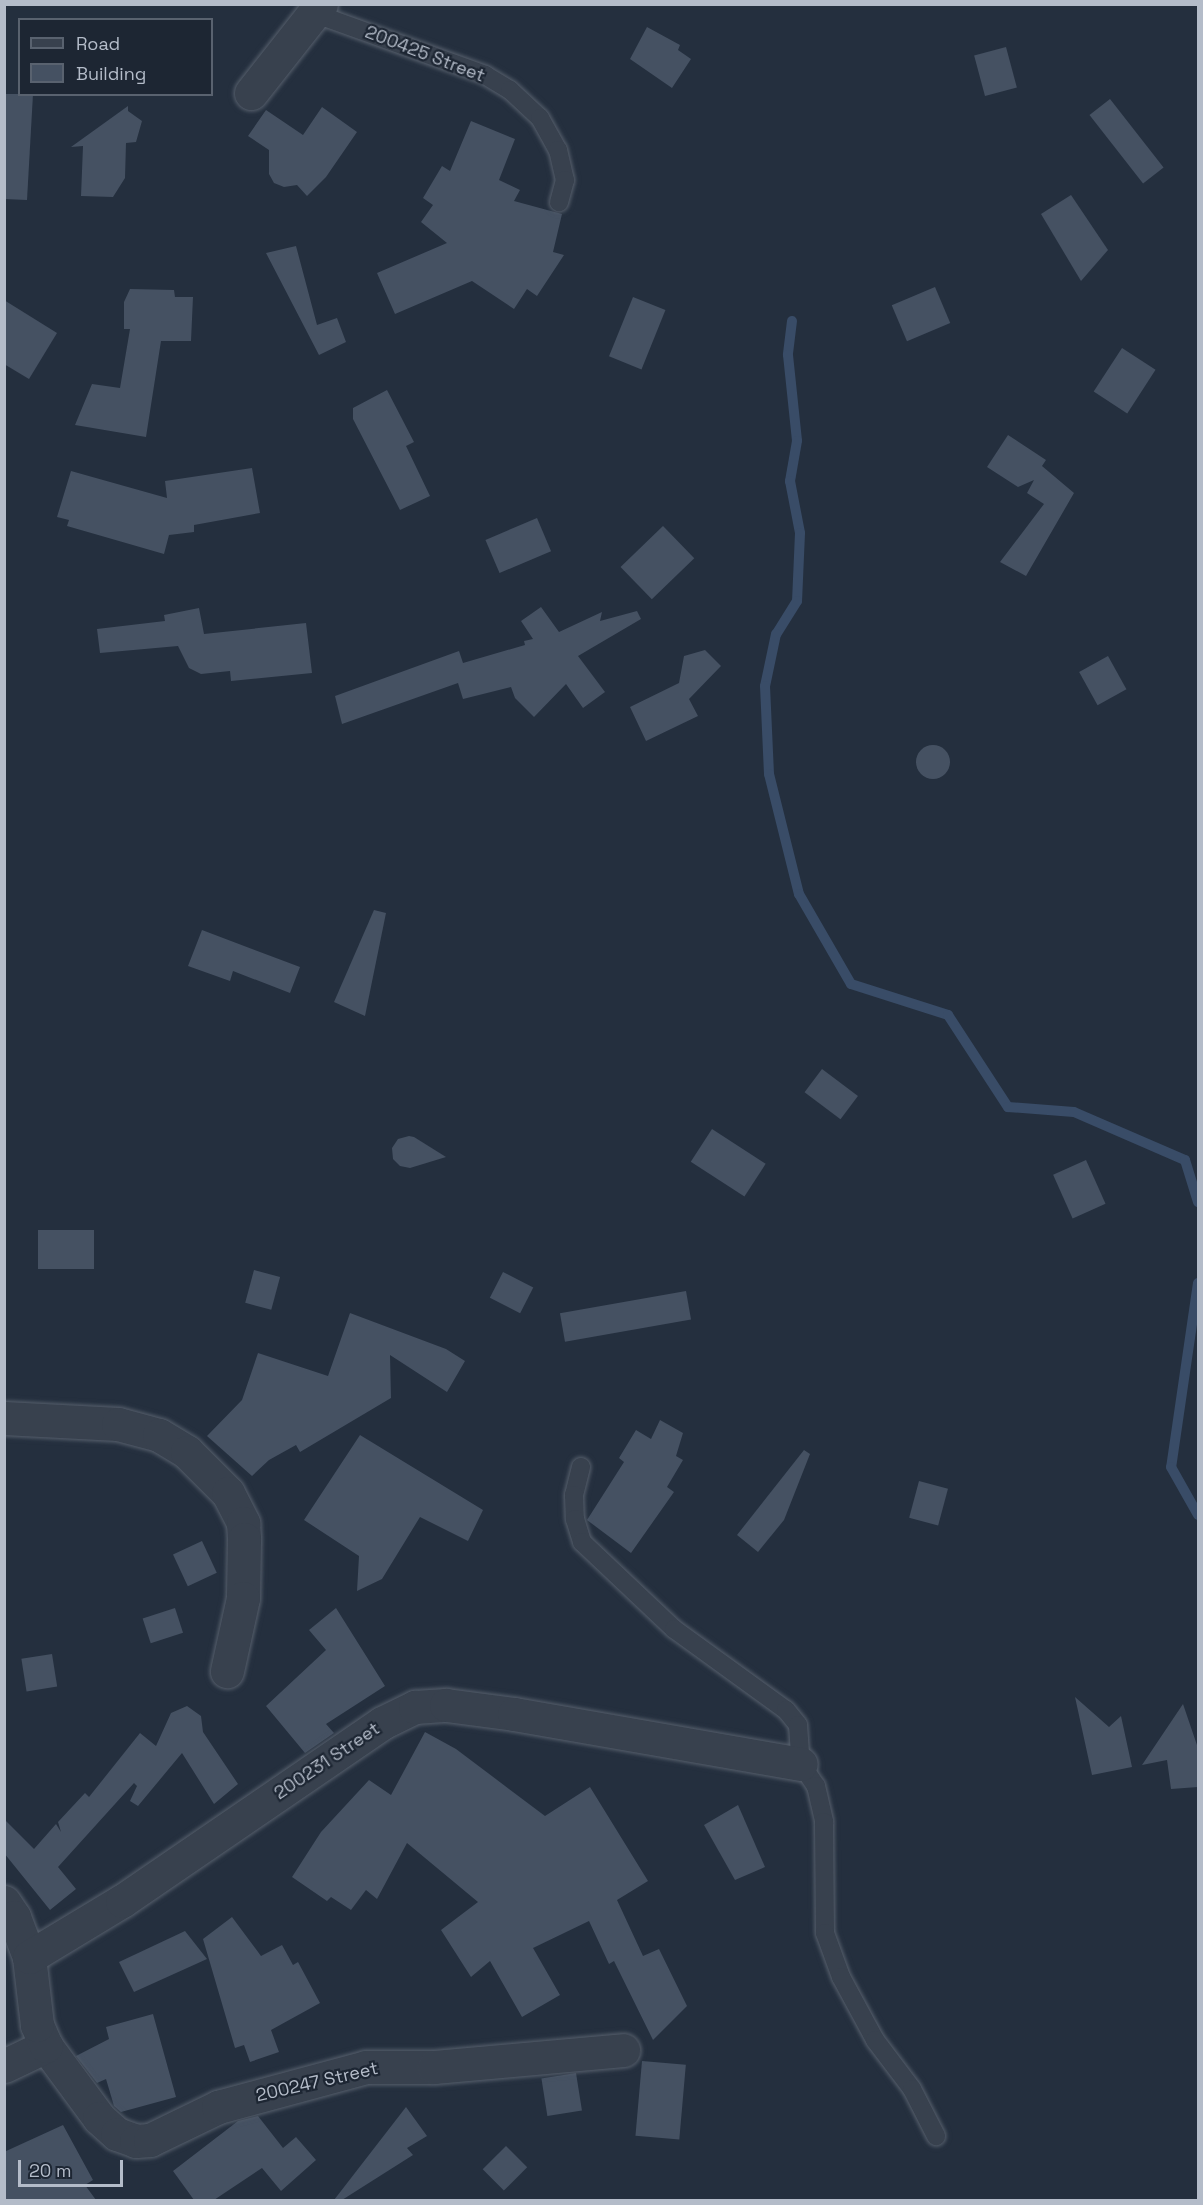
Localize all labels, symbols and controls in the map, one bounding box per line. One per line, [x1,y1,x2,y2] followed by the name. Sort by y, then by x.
[18,18,213,96] legend
[362,21,488,87] street label: 200425 Street
[76,32,120,55] text: Road
[76,62,146,85] text: Building
[270,1718,384,1804] street label: 200231 Street
[254,2057,380,2107] street label: 200247 Street
[21,2148,126,2186] scale bar
[29,2159,72,2182] text: 20 m

